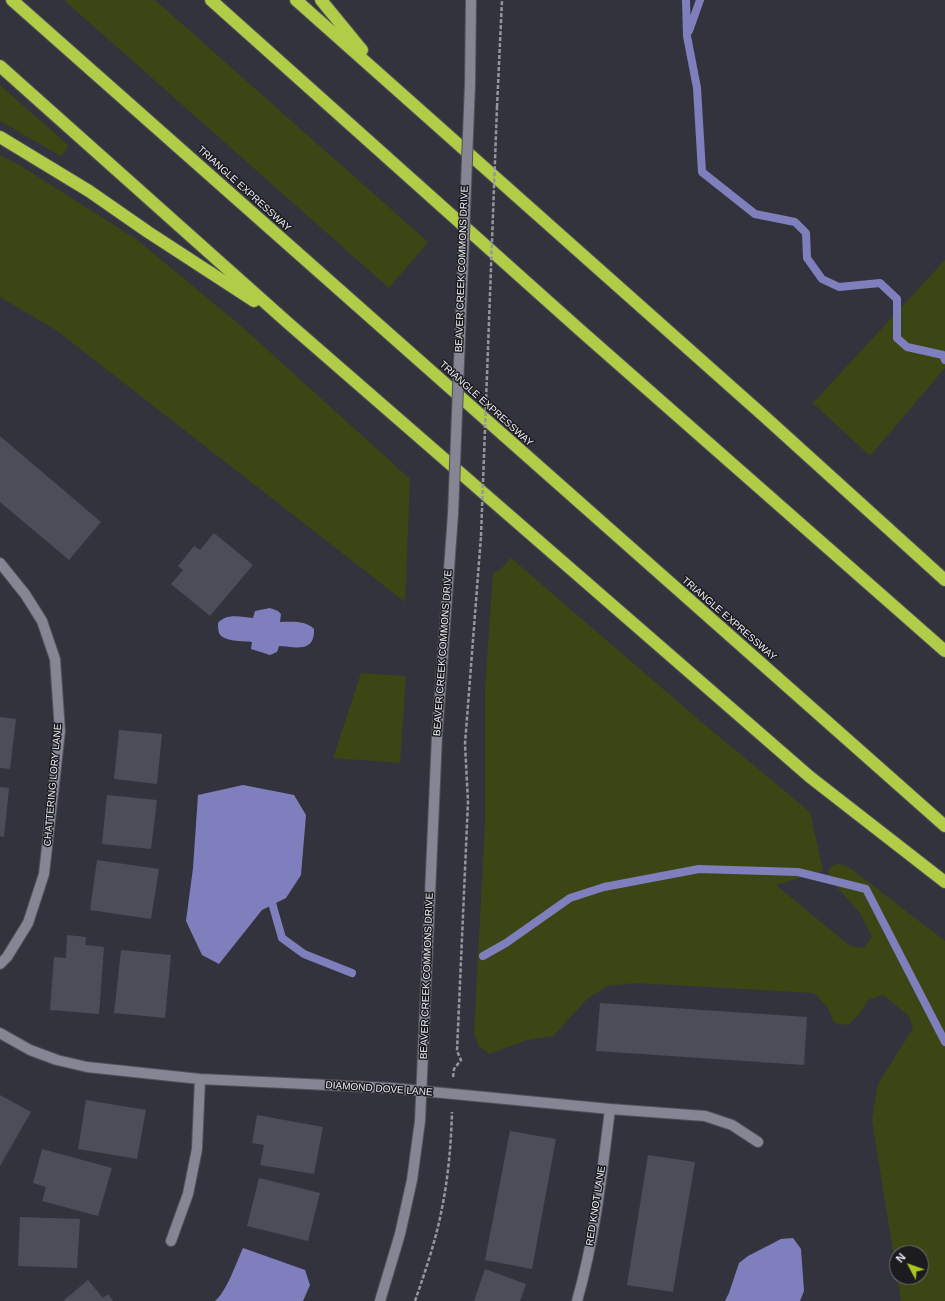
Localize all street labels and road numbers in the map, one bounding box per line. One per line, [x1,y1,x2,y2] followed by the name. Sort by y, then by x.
[195,144,293,234] street label: TRIANGLE EXPRESSWAY
[453,186,471,352] street label: BEAVER CREEK COMMONS DRIVE
[437,359,535,449] street label: TRIANGLE EXPRESSWAY
[431,570,455,736] street label: BEAVER CREEK COMMONS DRIVE
[679,575,779,663] street label: TRIANGLE EXPRESSWAY
[42,723,64,847] street label: CHATTERING LORY LANE
[418,893,436,1059] street label: BEAVER CREEK COMMONS DRIVE
[325,1079,433,1099] street label: DIAMOND DOVE LANE
[584,1165,608,1247] street label: RED KNOT LANE

